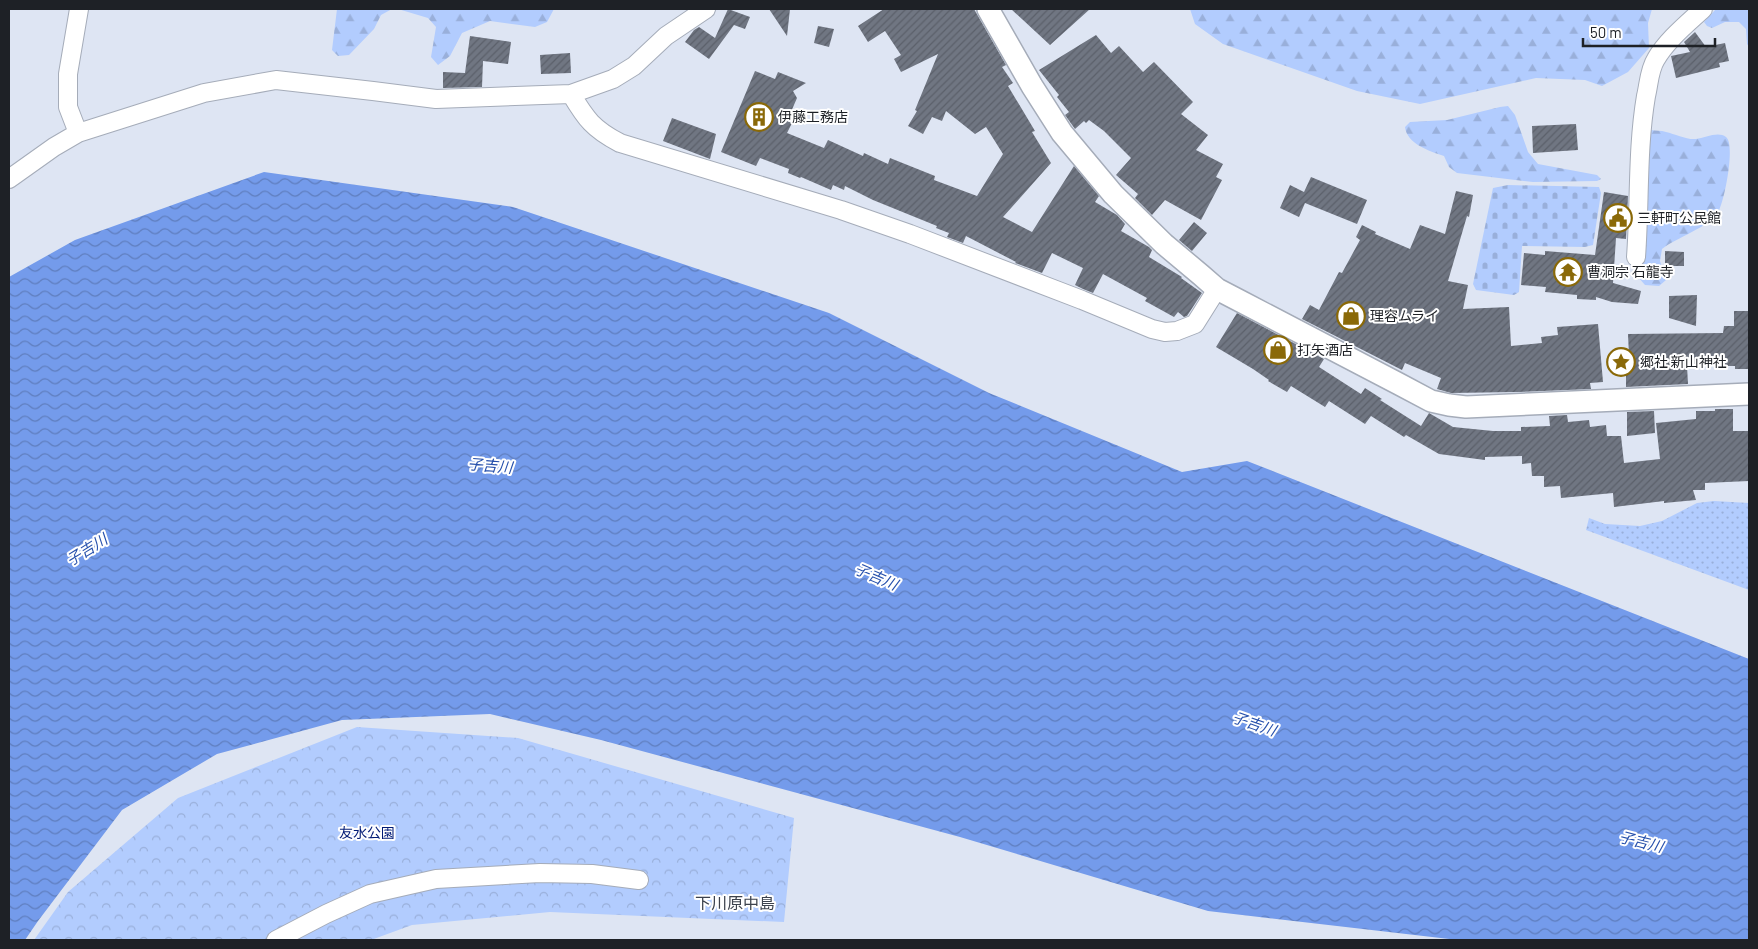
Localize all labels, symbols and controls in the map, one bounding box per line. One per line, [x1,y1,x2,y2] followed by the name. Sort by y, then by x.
[1583,15,1716,47] scale bar
[1590,23,1622,41] text: 50 m
[744,102,774,132] building icon: 伊藤工務店
[778,108,848,125] place label: 伊藤工務店
[1603,203,1633,233] public building icon: 三軒町公民館
[1637,209,1721,226] place label: 三軒町公民館
[1553,257,1583,287] temple icon: 曹洞宗 石龍寺
[1587,263,1674,280] place label: 曹洞宗 石龍寺
[1336,301,1366,331] shop icon: 理容ムライ
[1370,307,1439,324] place label: 理容ムライ
[1263,335,1293,365] shop icon: 打矢酒店
[1297,341,1353,358] place label: 打矢酒店
[1606,347,1636,377] place icon: 郷社 新山神社
[1640,353,1727,370] place label: 郷社 新山神社
[467,454,515,476] water label: 子吉川
[63,529,112,569] water label: 子吉川
[852,559,902,594] water label: 子吉川
[1230,707,1280,740] water label: 子吉川
[339,824,395,841] park label: 友水公園
[1617,827,1667,856] water label: 子吉川
[695,893,775,912] district label: 下川原中島

